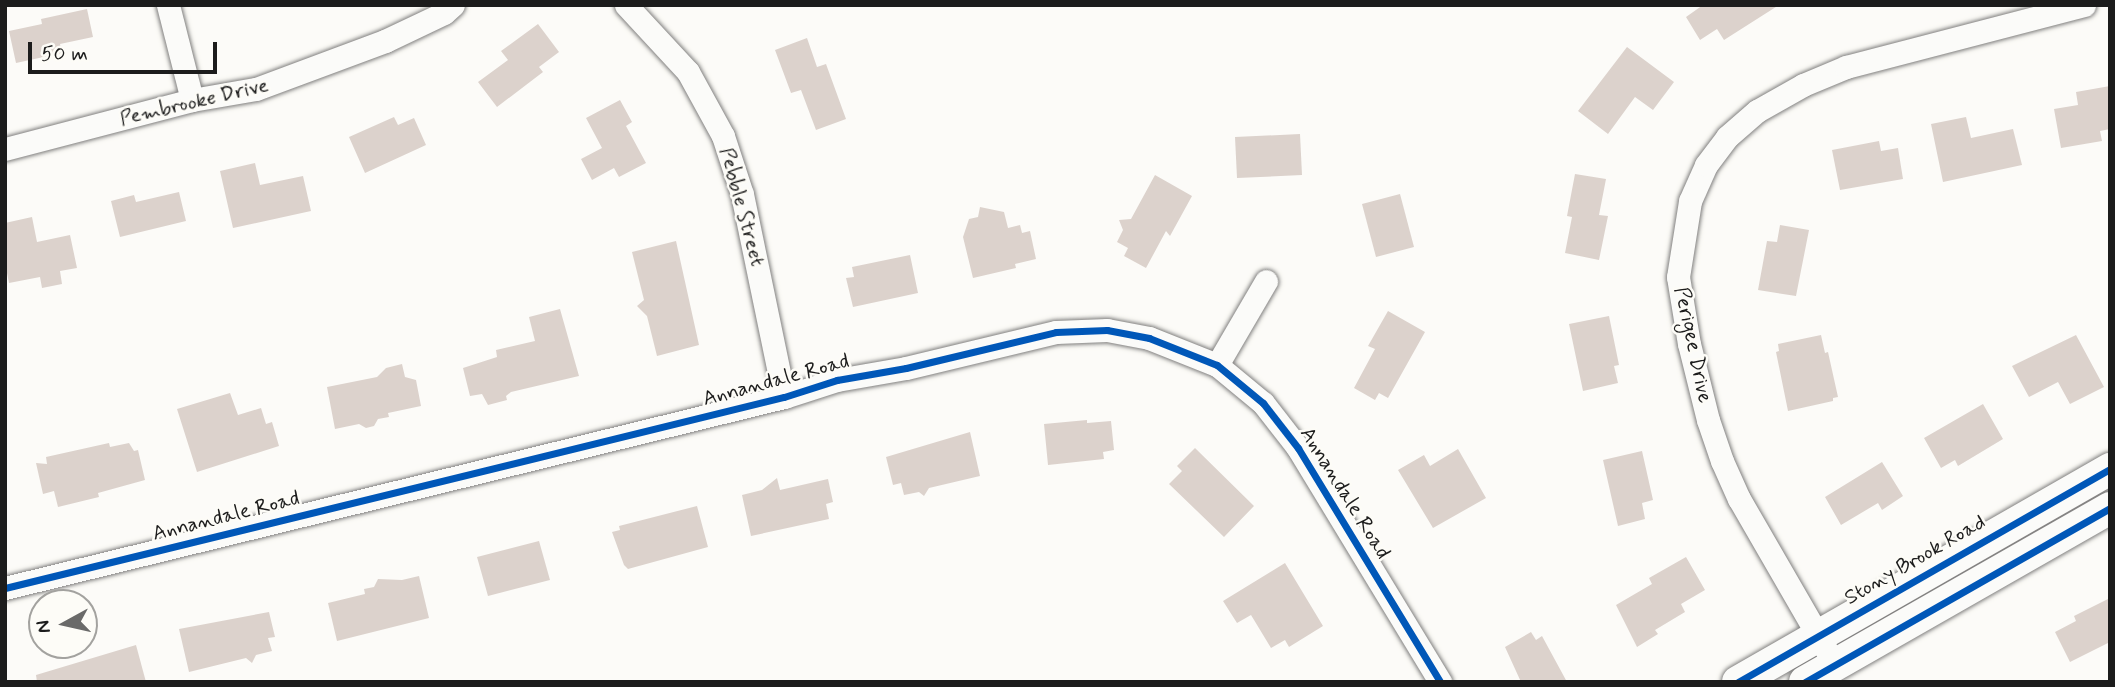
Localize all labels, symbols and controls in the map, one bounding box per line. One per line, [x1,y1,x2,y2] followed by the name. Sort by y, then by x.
[32,28,220,72] scale bar
[41,40,88,68] text: 50 m
[118,73,270,131] street label: Pembrooke Drive
[714,143,770,271] street label: Pebble Street
[1668,285,1718,405] street label: Perigee Drive
[701,349,851,411] street label: Annandale Road
[1295,424,1395,562] street label: Annandale Road
[151,486,301,546] street label: Annandale Road
[1841,510,1989,610] street label: Stony Brook Road
[28,589,98,659] north arrow
[30,619,57,635] text: N

